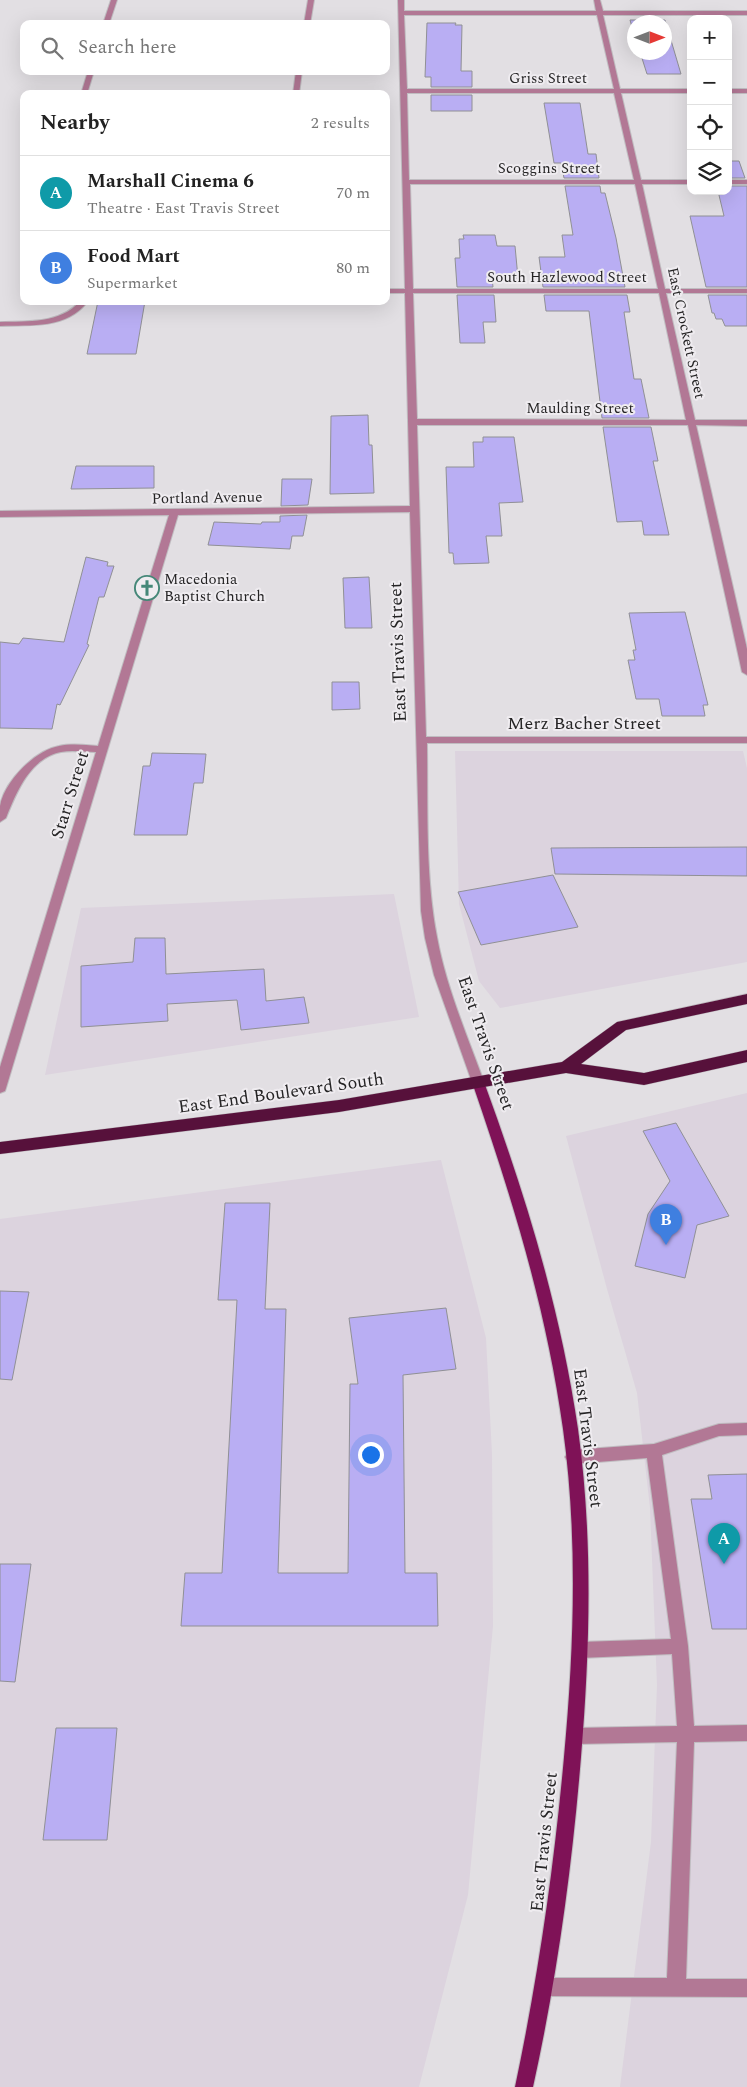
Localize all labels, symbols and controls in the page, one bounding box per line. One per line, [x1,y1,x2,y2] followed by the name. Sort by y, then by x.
[627,15,672,60] north arrow
[687,15,732,195] map controls
[687,15,732,60] button: +
[20,20,390,75] search box
[78,33,177,62] text: Search here
[38,34,66,62] icon: search
[687,60,732,105] button: −
[509,67,587,90] street label: Griss Street
[687,105,732,150] button: locate
[40,107,110,139] text: Nearby
[311,111,370,135] text: 2 results
[687,150,732,195] button: layers
[498,157,600,180] street label: Scoggins Street
[87,167,254,196] text: Marshall Cinema 6
[50,181,62,205] text: A
[336,181,370,205] text: 70 m
[87,196,280,220] text: Theatre · East Travis Street
[87,242,180,271] text: Food Mart
[50,256,62,280] text: B
[336,256,370,280] text: 80 m
[661,265,711,401] street label: East Crockett Street
[487,266,647,289] street label: South Hazlewood Street
[87,271,178,295] text: Supermarket
[526,397,634,420] street label: Maulding Street
[151,486,263,510] street label: Portland Avenue
[164,568,265,608] place label: Macedonia Baptist Church
[134,575,160,601] church icon: Macedonia Baptist Church
[382,581,414,723] street label: East Travis Street
[507,710,661,737] street label: Merz Bacher Street
[44,748,96,842] street label: Starr Street
[450,972,522,1114] street label: East Travis Street
[176,1065,386,1121] street label: East End Boulevard South
[650,1204,682,1245] pin: B
[566,1367,610,1509] street label: East Travis Street
[358,1442,384,1468] your location
[708,1523,740,1564] pin: A
[523,1771,565,1913] street label: East Travis Street

